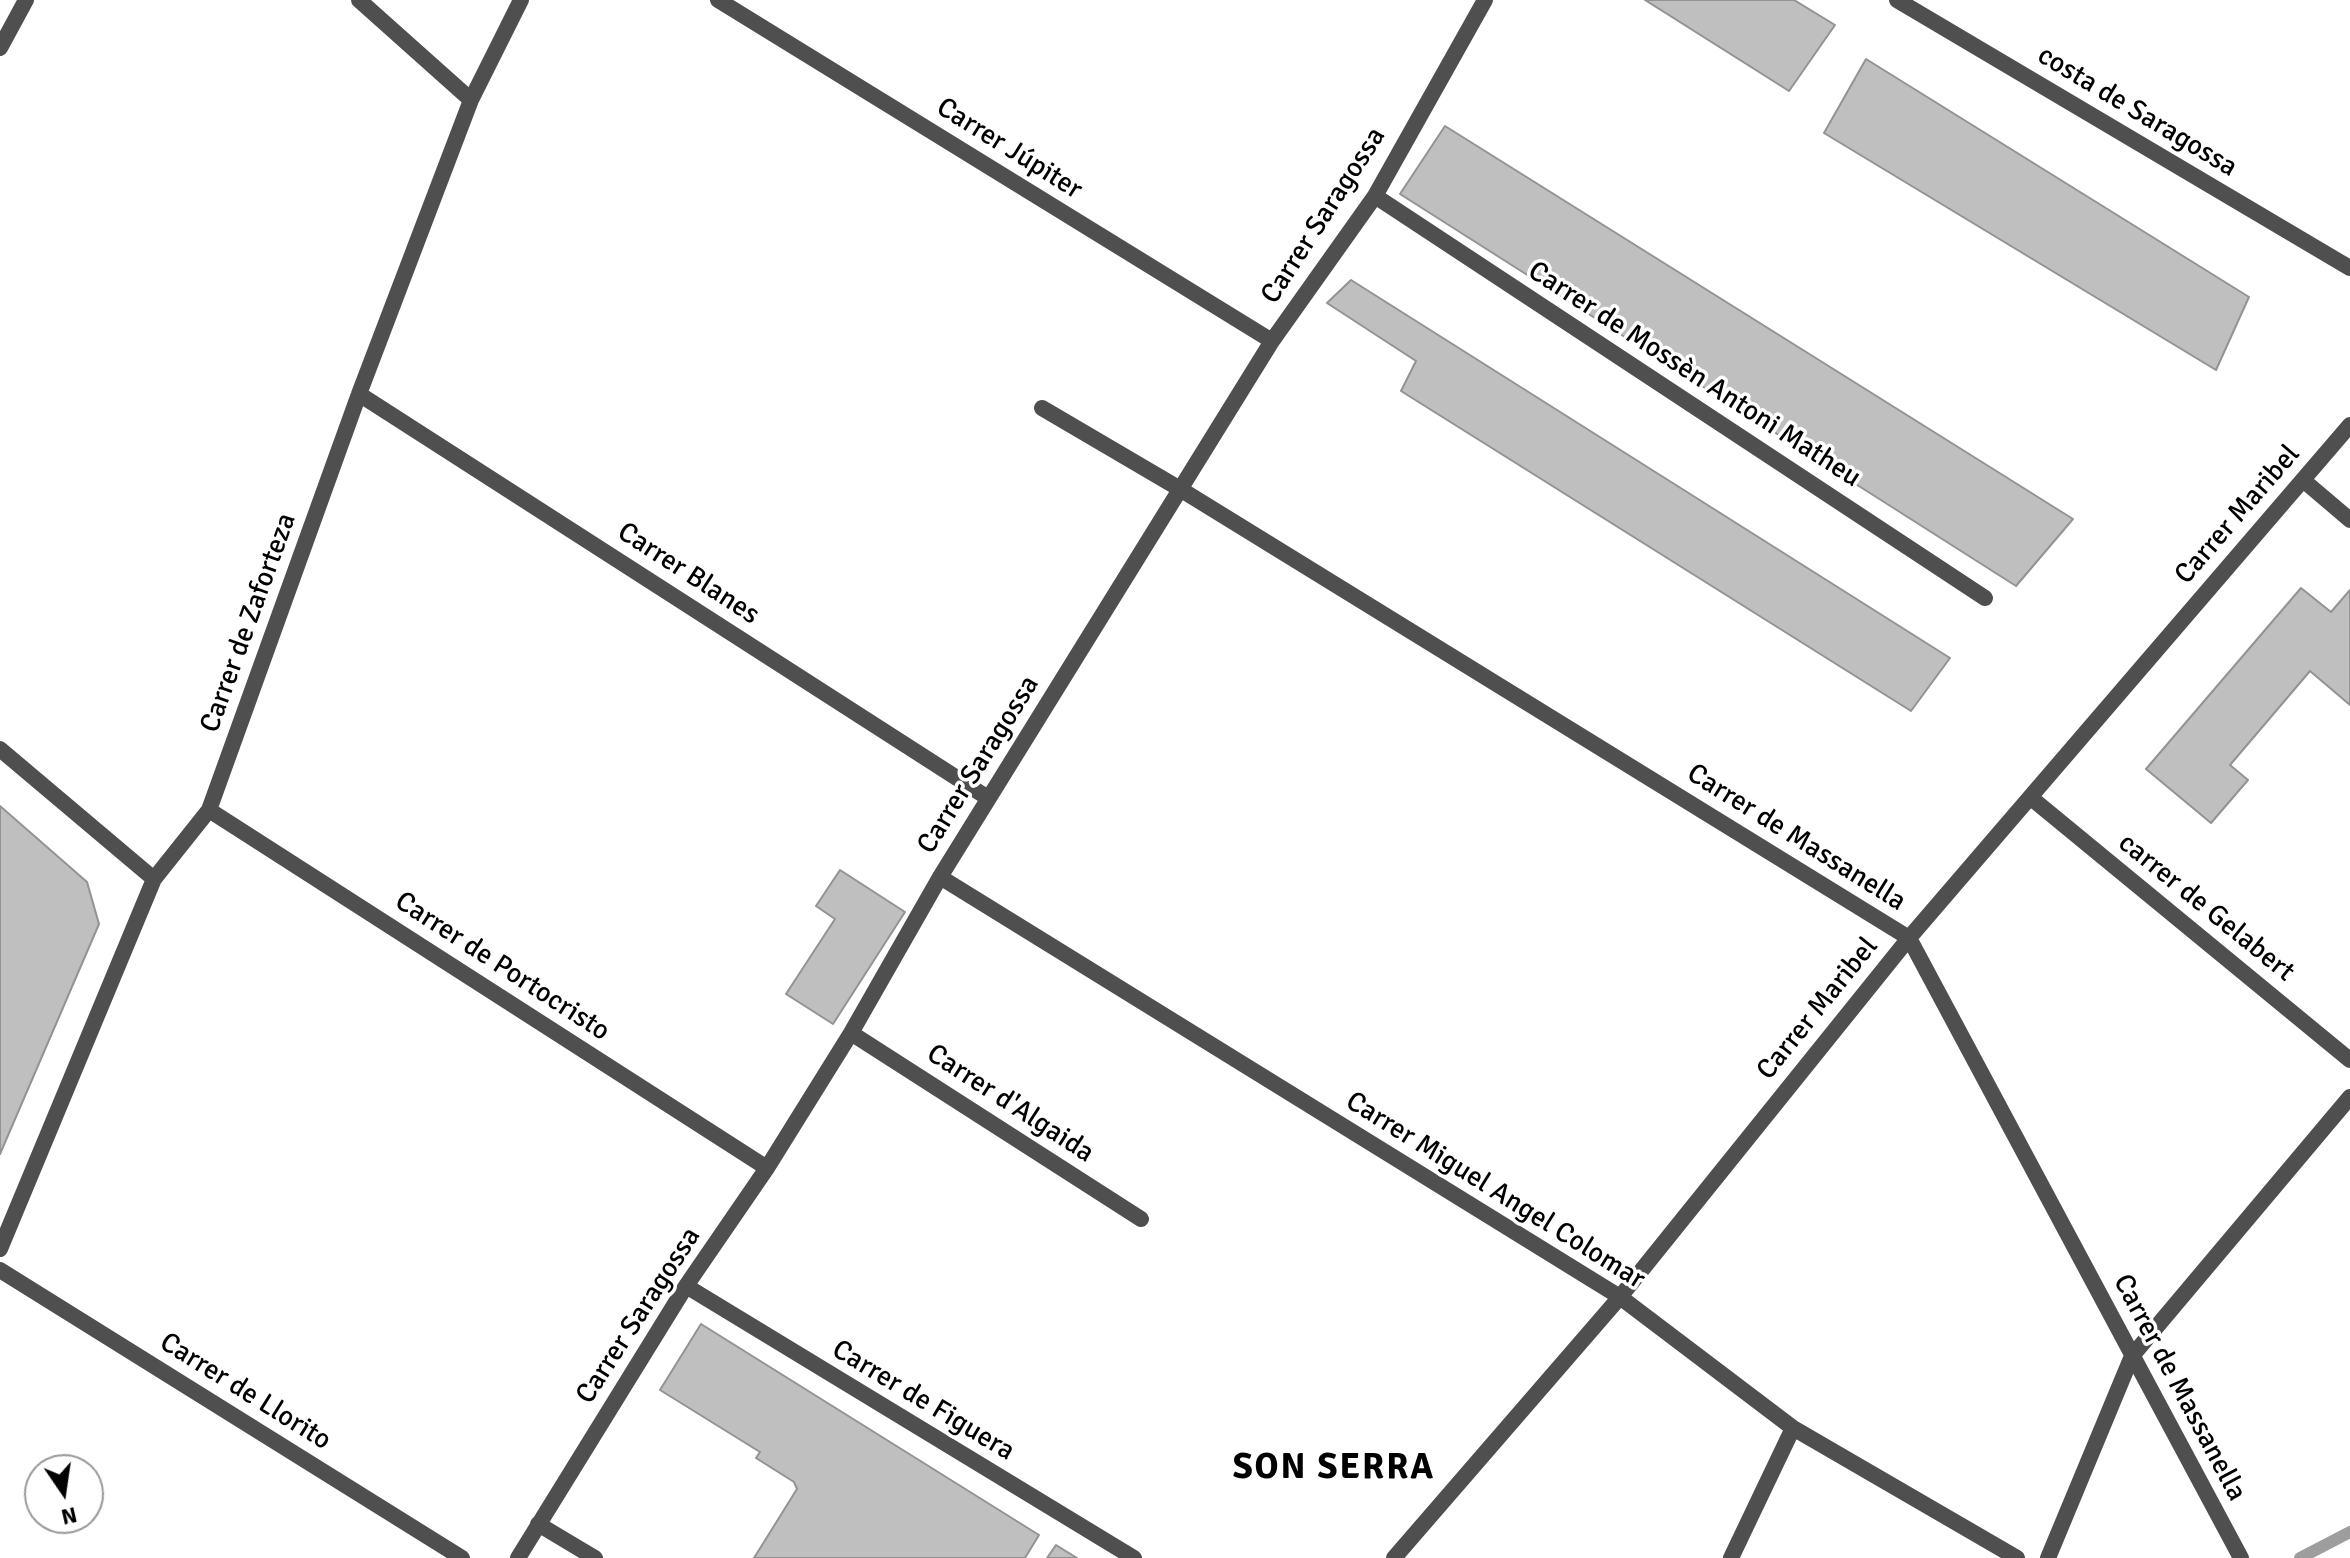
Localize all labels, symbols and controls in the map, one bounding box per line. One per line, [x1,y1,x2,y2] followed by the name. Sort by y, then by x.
[2031,39,2243,185] street label: costa de Saragossa
[930,91,1088,207] street label: Carrer Júpiter
[1255,122,1393,310] street label: Carrer Saragossa
[1521,255,1867,495] street label: Carrer de Mossèn Antoni Matheu
[2168,438,2308,592] street label: Carrer Maribel
[194,509,304,737] street label: Carrer de Zaforteza
[611,516,765,632] street label: Carrer Blanes
[911,670,1047,860] street label: Carrer Saragossa
[1680,757,1912,919] street label: Carrer de Massanella
[2111,827,2301,989] street label: carrer de Gelabert
[388,885,616,1049] street label: Carrer de Portocristo
[1750,931,1886,1087] street label: Carrer Maribel
[920,1037,1100,1171] street label: Carrer d'Algaida
[1339,1085,1651,1297] street label: Carrer Miguel Angel Colomar
[570,1222,708,1410] street label: Carrer Saragossa
[2105,1269,2253,1507] street label: Carrer de Massanella
[153,1326,337,1458] street label: Carrer de Llorito
[826,1333,1020,1469] street label: Carrer de Figuera
[1233,1447,1435,1491] district label: SON SERRA
[24,1454,104,1534] north arrow
[59,1501,80,1531] text: N

